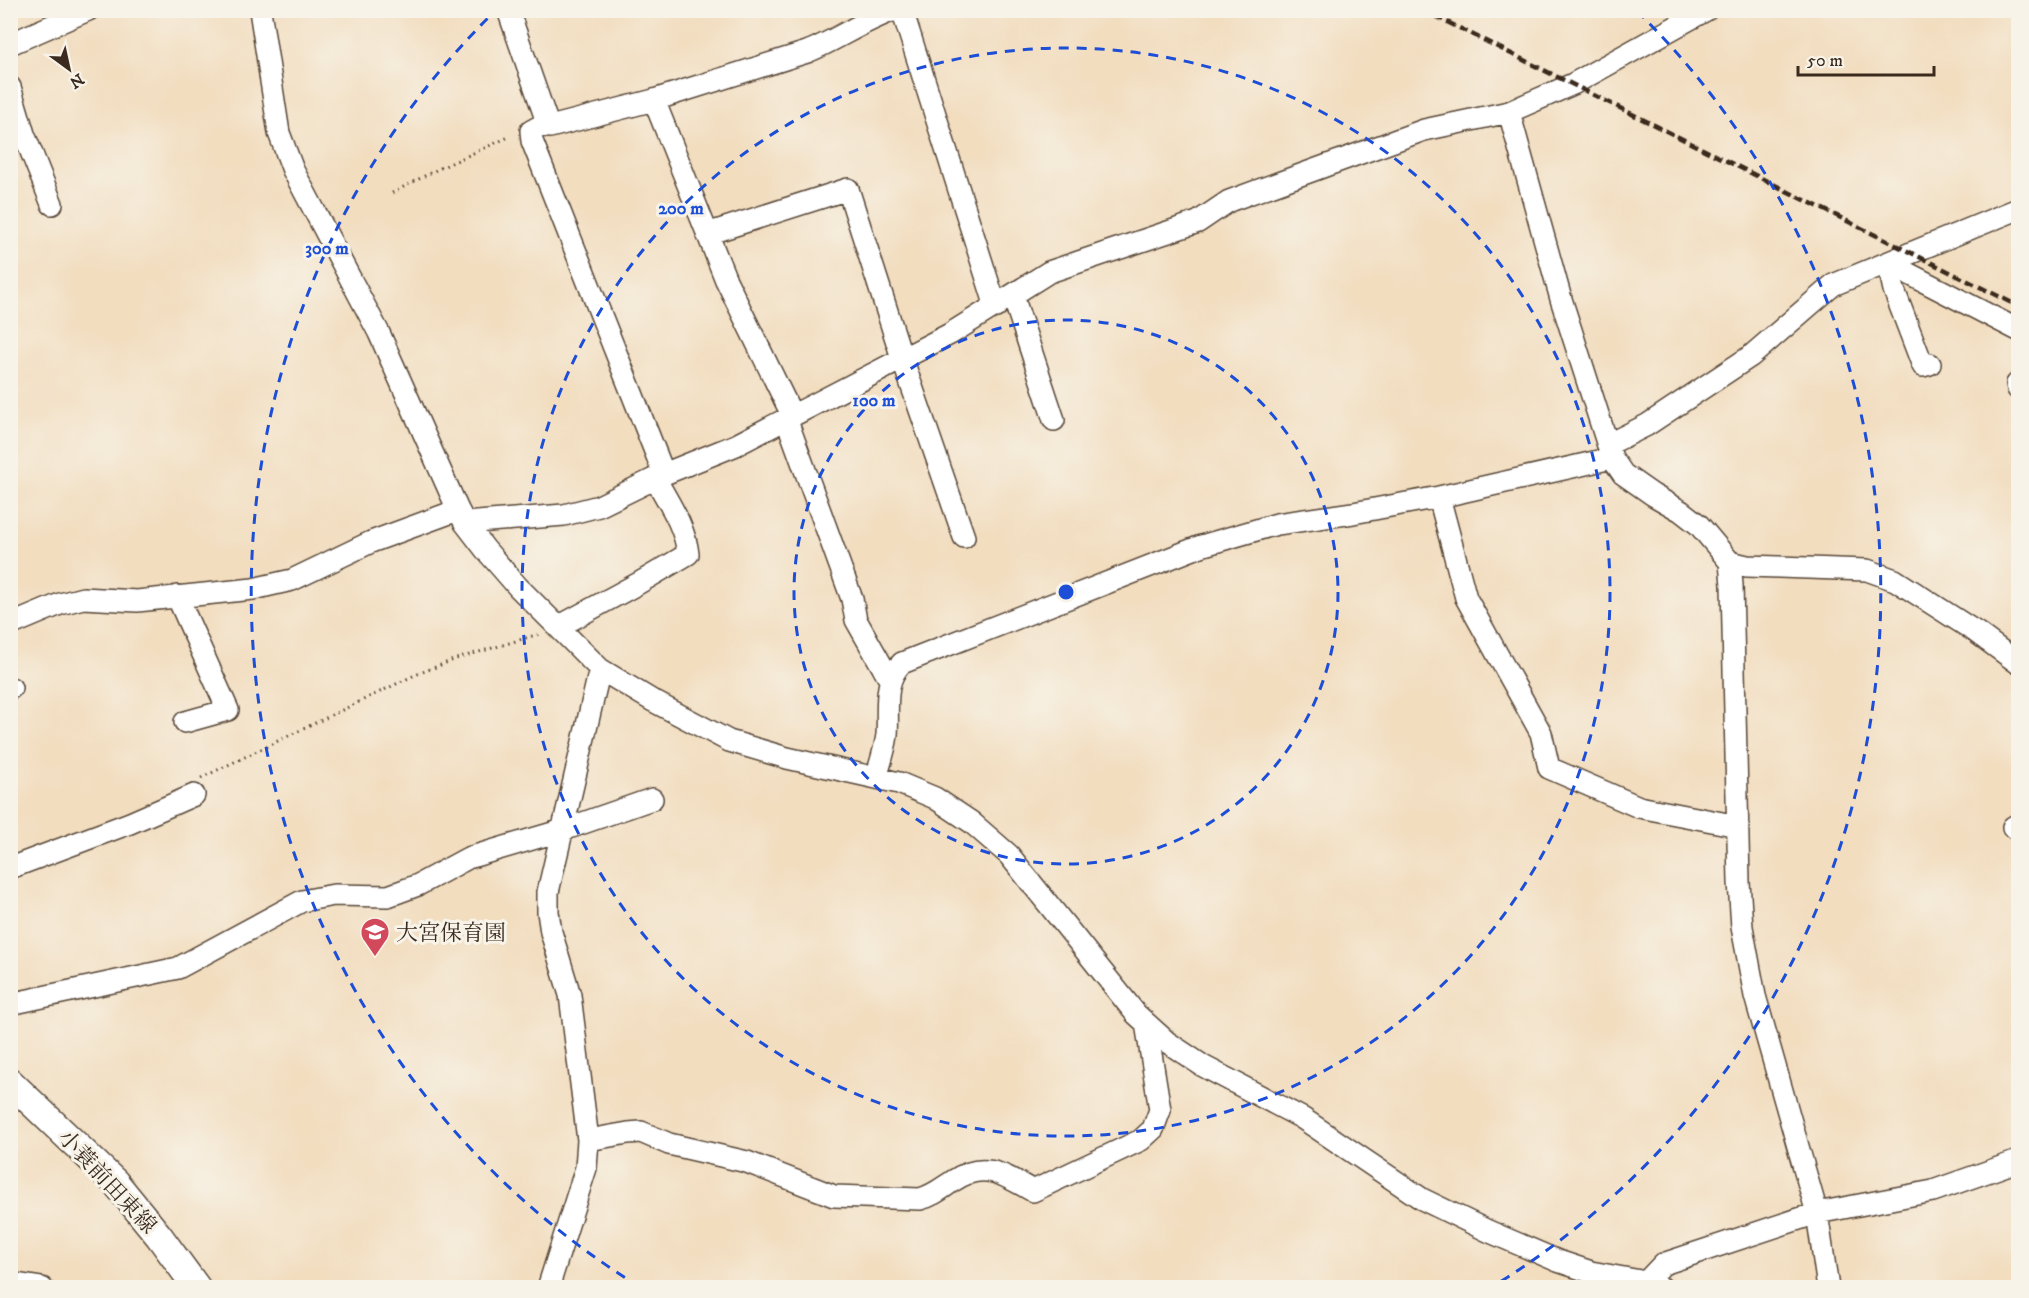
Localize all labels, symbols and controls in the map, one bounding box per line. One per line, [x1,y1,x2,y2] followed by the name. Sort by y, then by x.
[39,39,99,99] north arrow
[1798,39,1934,77] scale bar
[1807,50,1843,72] text: 50 m
[66,69,88,93] text: N
[658,198,704,220] text: 200 m
[305,238,349,260] text: 300 m
[852,390,896,412] text: 100 m
[1056,582,1076,602] centre of rings
[359,916,391,958] school or university icon: 大宮保育園
[396,920,506,947] place label: 大宮保育園
[52,1125,162,1240] street label: 小蓑前田東線

